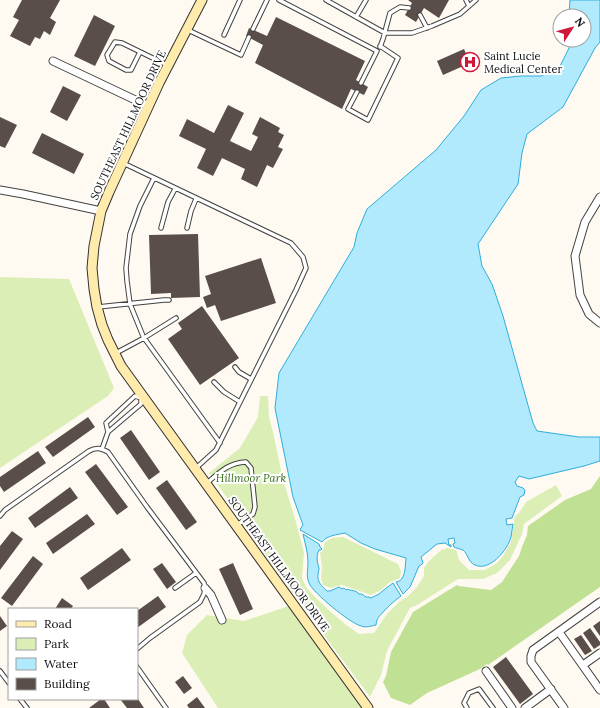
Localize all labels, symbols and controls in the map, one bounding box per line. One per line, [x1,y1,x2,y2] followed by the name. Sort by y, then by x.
[552,8,592,48] north arrow
[572,15,589,30] text: N
[87,48,169,202] street label: SOUTHEAST HILLMOOR DRIVE
[484,49,562,76] place label: Saint Lucie Medical Center
[459,51,481,73] hospital icon: Saint Lucie Medical Center
[216,471,286,485] park label: Hillmoor Park
[225,494,333,634] street label: SOUTHEAST HILLMOOR DRIVE
[8,608,138,700] legend
[44,616,72,631] text: Road
[44,636,70,651] text: Park
[44,656,79,671] text: Water
[44,676,90,691] text: Building

